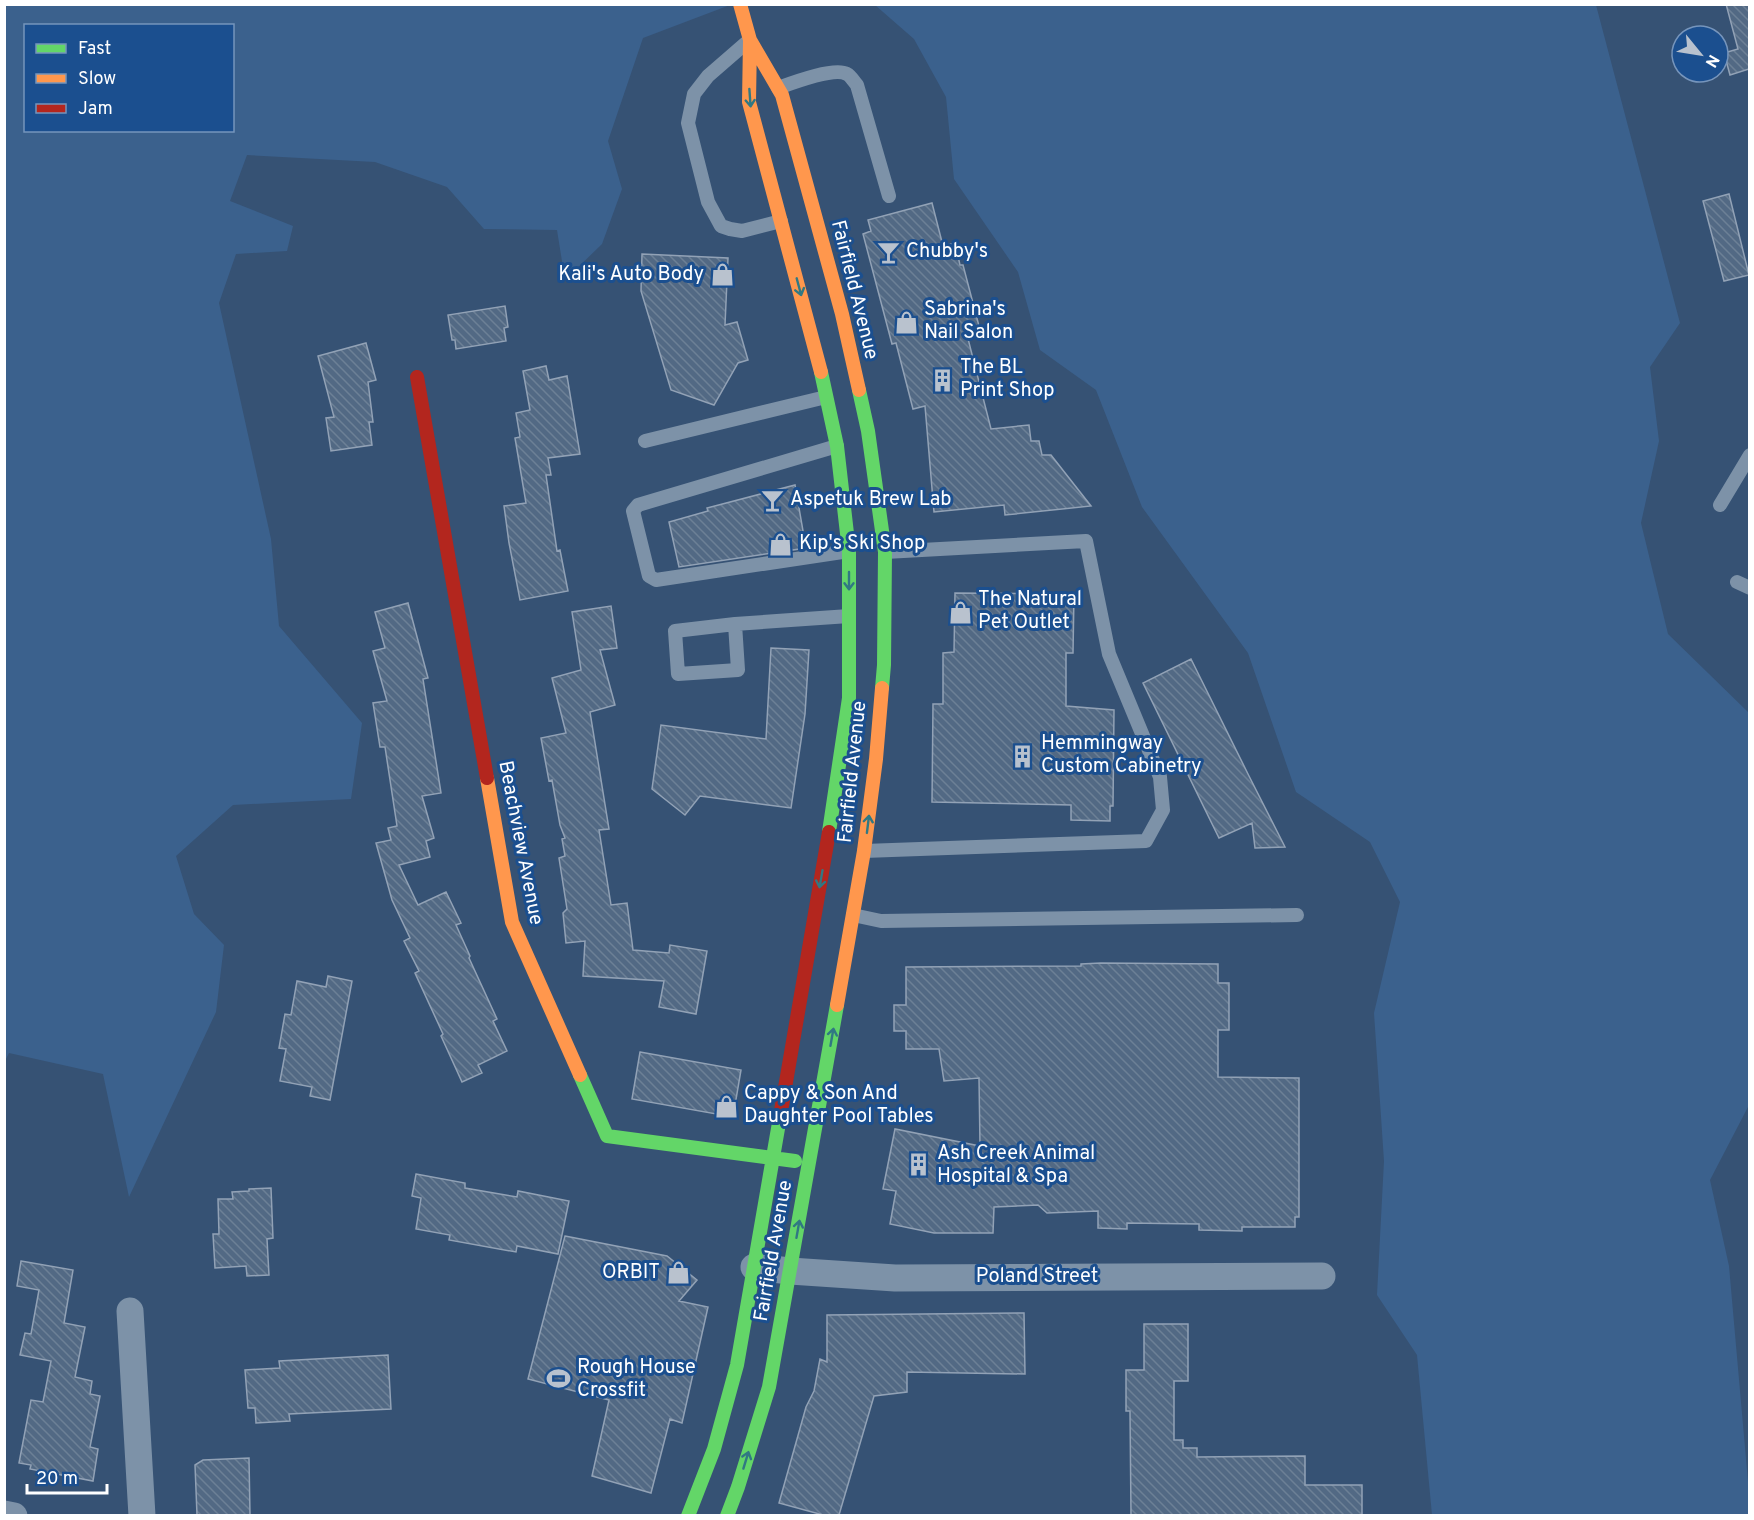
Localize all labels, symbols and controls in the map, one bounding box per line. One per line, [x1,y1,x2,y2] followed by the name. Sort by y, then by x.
[24,24,234,132] legend
[1670,24,1730,84] north arrow
[78,38,111,61] text: Fast
[1700,51,1723,70] text: N
[78,68,116,91] text: Slow
[744,88,755,108] one-way arrow
[78,98,113,121] text: Jam
[824,218,884,362] street label: Fairfield Avenue
[875,239,901,265] bar icon: Chubby's
[906,239,988,265] place label: Chubby's
[558,262,704,288] place label: Kali's Auto Body
[709,262,735,288] shop icon: Kali's Auto Body
[794,277,805,296] one-way arrow
[924,297,1013,346] place label: Sabrina's Nail Salon
[893,309,919,335] shop icon: Sabrina's Nail Salon
[960,355,1054,404] place label: The BL Print Shop
[929,367,955,393] building icon: The BL Print Shop
[759,487,785,513] bar icon: Aspetuk Brew Lab
[790,487,952,513] place label: Aspetuk Brew Lab
[768,531,794,557] shop icon: Kip's Ski Shop
[799,531,925,557] place label: Kip's Ski Shop
[843,571,855,591] one-way arrow
[978,587,1082,636] place label: The Natural Pet Outlet
[947,599,973,625] shop icon: The Natural Pet Outlet
[833,700,873,844] street label: Fairfield Avenue
[1041,731,1202,780] place label: Hemmingway Custom Cabinetry
[1010,743,1036,769] building icon: Hemmingway Custom Cabinetry
[491,759,549,927] street label: Beachview Avenue
[862,815,873,835] one-way arrow
[815,869,826,889] one-way arrow
[826,1028,837,1047] one-way arrow
[744,1081,934,1130] place label: Cappy & Son And Daughter Pool Tables
[713,1093,739,1119] shop icon: Cappy & Son And Daughter Pool Tables
[937,1141,1095,1190] place label: Ash Creek Animal Hospital & Spa
[906,1152,932,1178] building icon: Ash Creek Animal Hospital & Spa
[749,1178,799,1324] street label: Fairfield Avenue
[793,1220,804,1240] one-way arrow
[602,1260,660,1286] place label: ORBIT
[665,1260,691,1286] shop icon: ORBIT
[976,1264,1098,1290] street label: Poland Street
[577,1355,696,1404] place label: Rough House Crossfit
[546,1366,572,1392] sports icon: Rough House Crossfit
[741,1451,752,1470] one-way arrow
[27,1457,106,1495] scale bar
[36,1468,78,1491] text: 20 m

